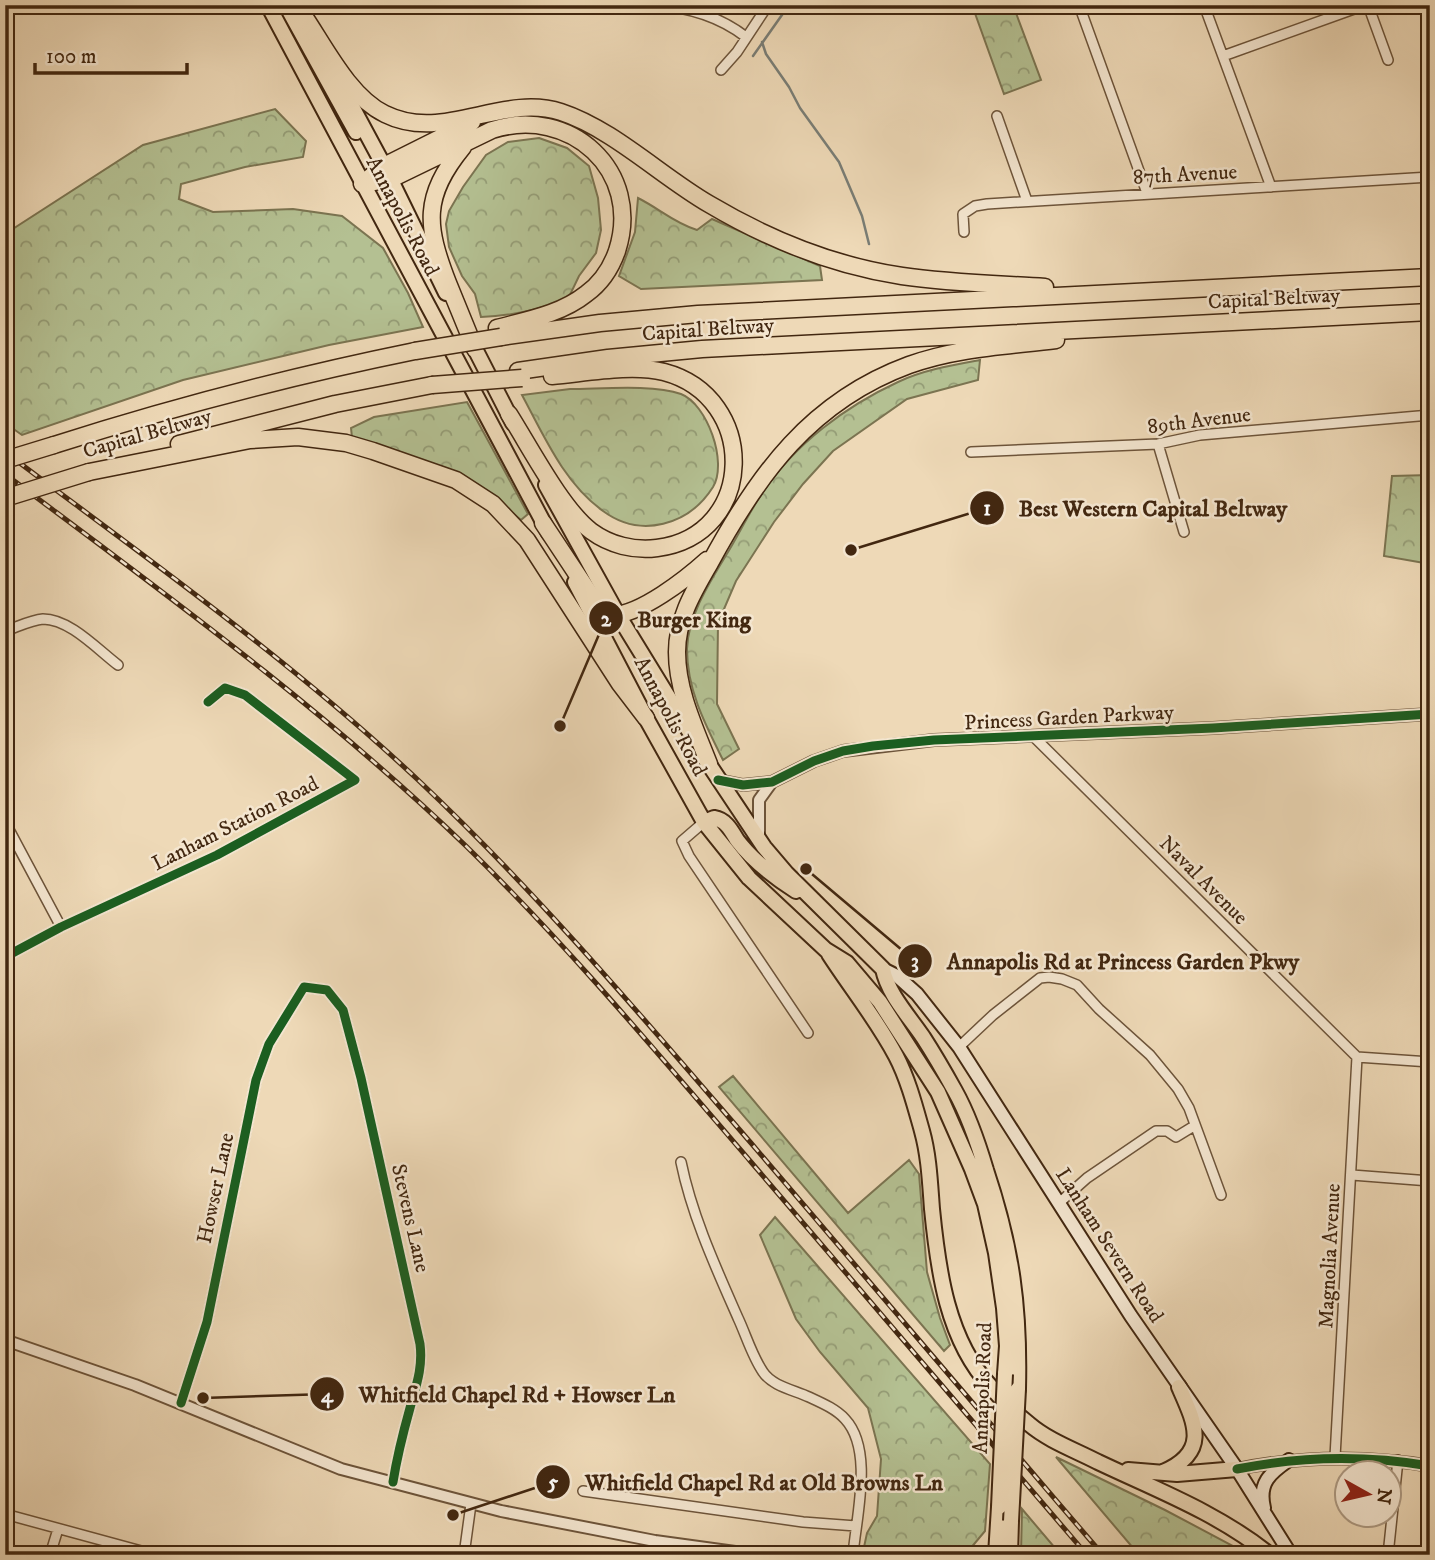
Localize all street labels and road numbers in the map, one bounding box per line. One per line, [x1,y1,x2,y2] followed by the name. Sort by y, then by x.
[360,152,445,281] street label: Annapolis Road
[1132,159,1238,191] street label: 87th Avenue
[1207,283,1342,315] street label: Capital Beltway
[641,312,776,348] street label: Capital Beltway
[1146,402,1253,440] street label: 89th Avenue
[80,403,215,465] street label: Capital Beltway
[628,652,713,781] street label: Annapolis Road
[964,699,1176,736] street label: Princess Garden Parkway
[148,770,323,877] street label: Lanham Station Road
[1153,831,1253,931] street label: Naval Avenue
[192,1130,240,1246] street label: Howser Lane
[385,1161,435,1275] street label: Stevens Lane
[1049,1163,1169,1328] street label: Lanham Severn Road
[1313,1183,1347,1329] street label: Magnolia Avenue
[968,1321,998,1454] street label: Annapolis Road

